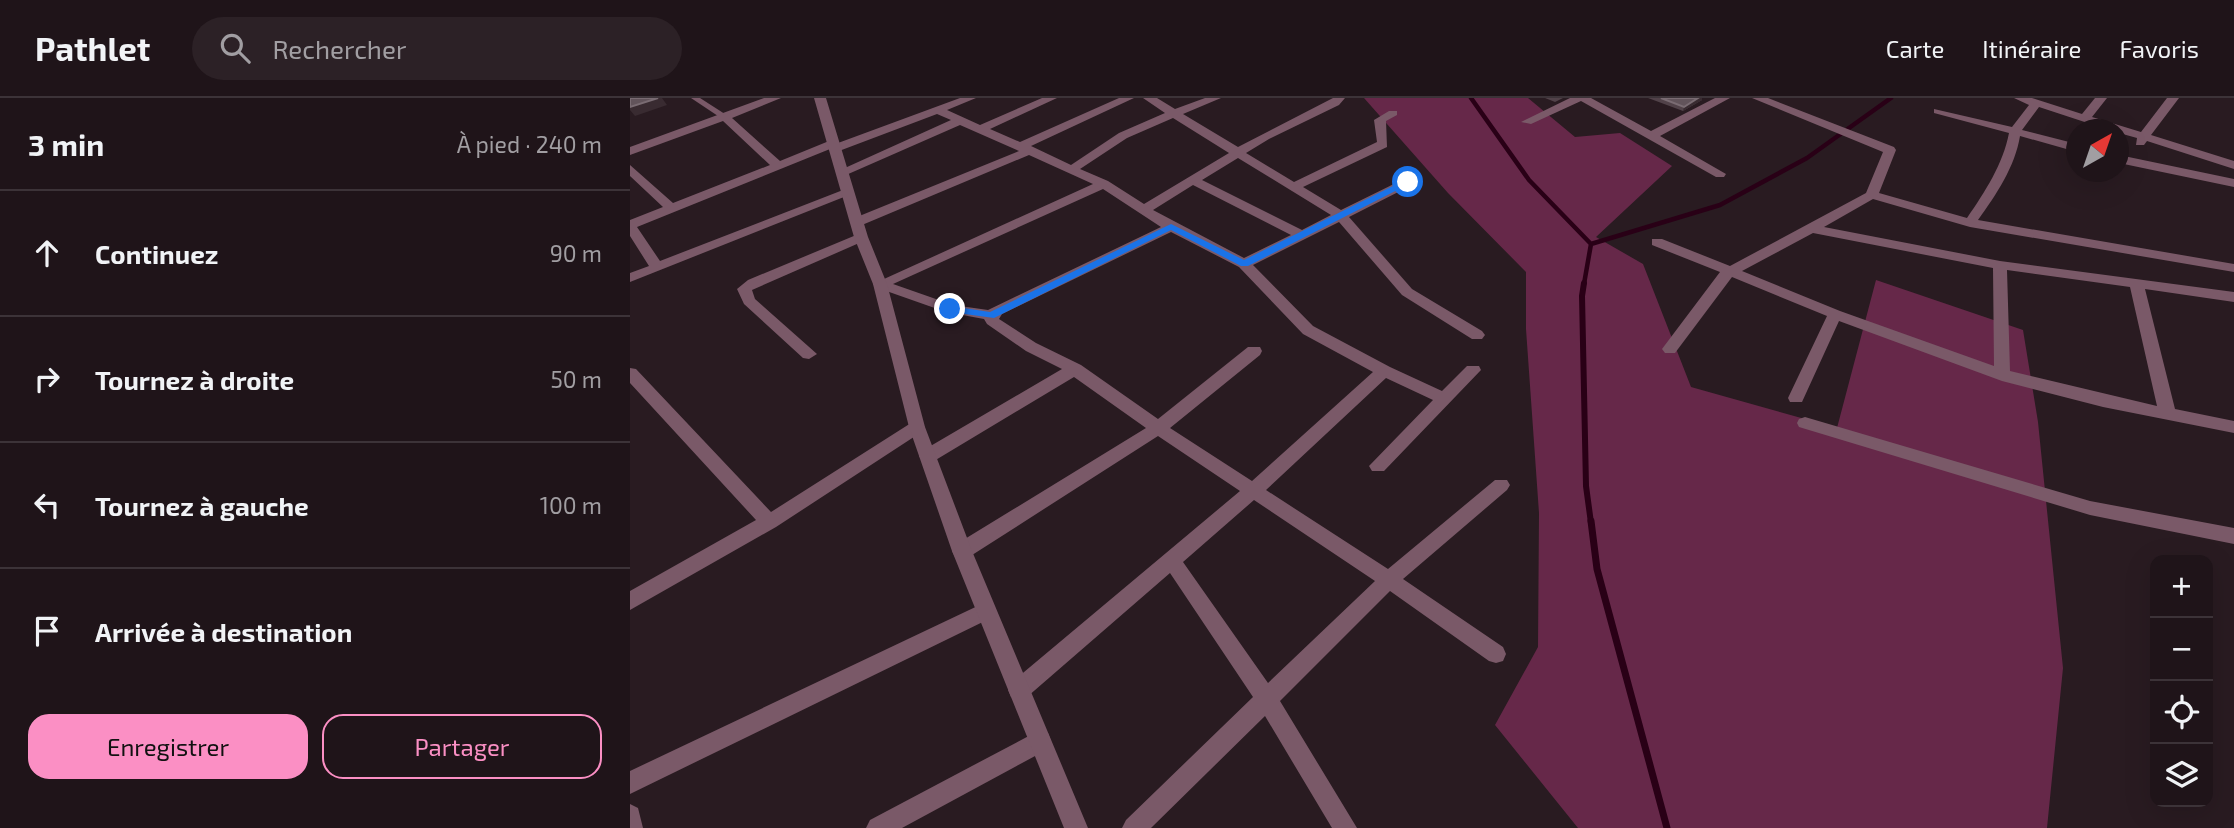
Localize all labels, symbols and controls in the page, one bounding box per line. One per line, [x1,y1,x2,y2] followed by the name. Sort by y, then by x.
[192,17,682,80] search box
[35,28,150,68] text: Pathlet
[216,29,254,67] icon: search
[272,33,406,64] text: Rechercher
[1886,34,1944,63] text: Carte
[1982,34,2081,63] text: Itinéraire
[2119,34,2199,63] text: Favoris
[2066,119,2129,182] north arrow
[28,126,104,162] text: 3 min
[457,130,602,158] text: À pied · 240 m
[1392,166,1423,197] route start
[28,234,66,272] icon: ahead
[95,238,218,269] text: Continuez
[550,239,602,267] text: 90 m
[934,293,965,324] route end
[28,360,66,398] icon: right
[95,364,294,395] text: Tournez à droite
[551,365,602,393] text: 50 m
[28,486,66,524] icon: left
[95,490,309,521] text: Tournez à gauche
[540,491,602,519] text: 100 m
[2150,555,2213,807] map controls
[2150,555,2213,618] button: +
[28,612,66,650] icon: arrive
[95,616,352,647] text: Arrivée à destination
[2150,618,2213,681] button: −
[2150,681,2213,744] button: locate
[28,714,308,779] button: Enregistrer
[322,714,602,779] button: Partager
[2150,744,2213,807] button: layers

